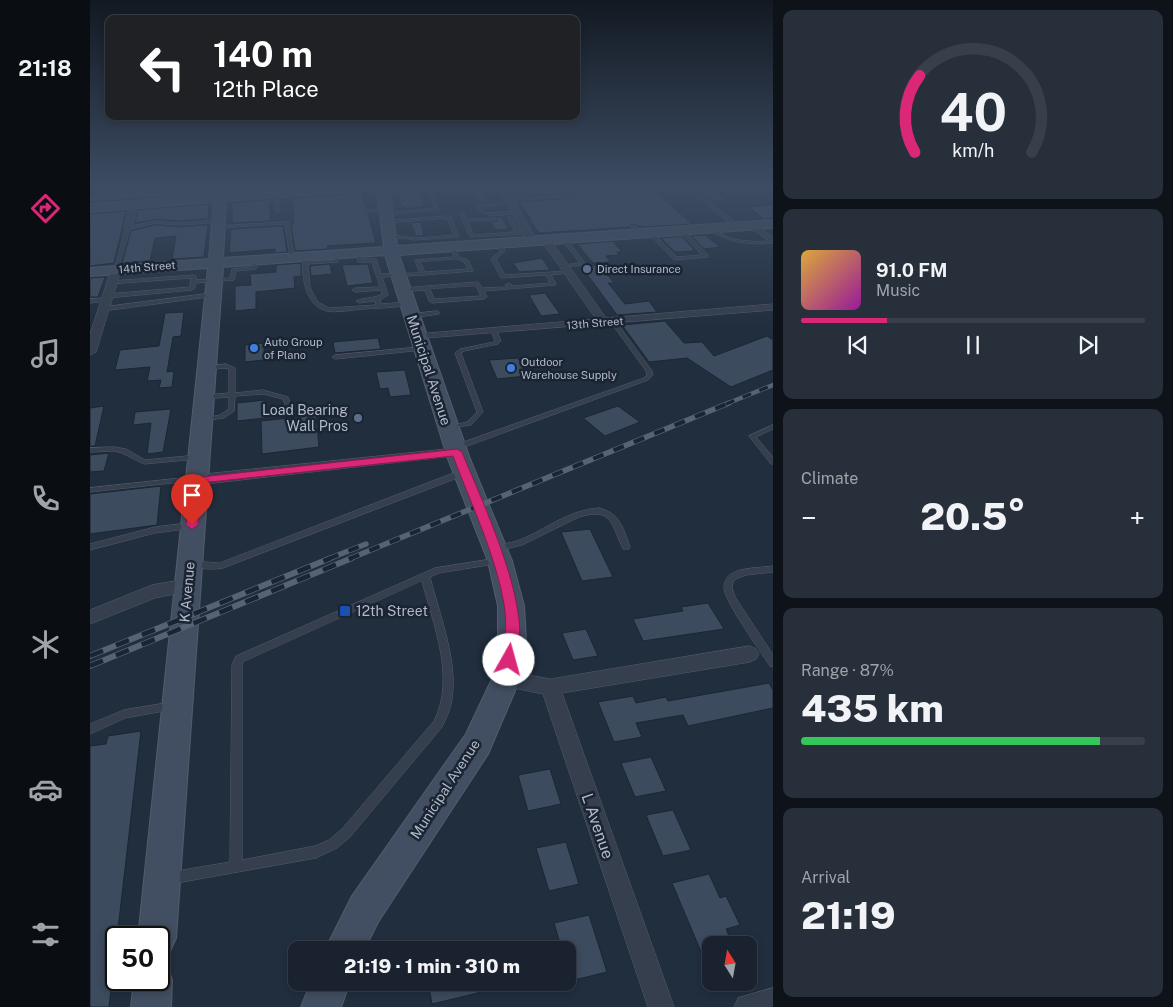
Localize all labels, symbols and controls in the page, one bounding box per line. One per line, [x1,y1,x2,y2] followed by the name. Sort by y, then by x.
[213,34,313,75] text: 140 m
[130,35,195,100] icon: left
[18,55,72,81] text: 21:18
[213,76,319,102] text: 12th Place
[939,82,1007,143] text: 40
[952,140,994,161] text: km/h
[28,191,63,226] icon: directions
[118,259,176,275] street label: 14th Street
[876,259,947,281] text: 91.0 FM
[581,263,593,275] marker: Direct Insurance
[597,263,681,275] place label: Direct Insurance
[876,281,920,300] text: Music
[404,313,454,427] street label: Municipal Avenue
[566,315,624,331] street label: 13th Street
[844,331,872,359] icon: previous
[959,331,987,359] icon: pause
[1074,331,1102,359] icon: next
[28,336,63,371] icon: music
[264,336,323,361] place label: Auto Group of Plano
[248,342,260,354] marker: Auto Group of Plano
[521,356,617,381] place label: Outdoor Warehouse Supply
[505,362,517,374] marker: Outdoor Warehouse Supply
[262,402,348,434] place label: Load Bearing Wall Pros
[352,412,364,424] marker: Load Bearing Wall Pros
[801,469,858,488] text: Climate
[171,474,213,525] pin
[28,481,63,516] icon: phone
[178,481,206,509] icon: arrive
[920,494,1026,539] text: 20.5°
[801,501,817,534] text: −
[1129,501,1145,534] text: +
[176,561,198,623] street label: K Avenue
[356,603,428,619] place label: 12th Street
[338,604,352,618] marker: 12th Street
[28,627,63,662] icon: climate
[482,633,534,685] position arrow
[801,661,894,680] text: Range · 87%
[801,686,944,731] text: 435 km
[407,736,483,842] street label: Municipal Avenue
[28,772,63,807] icon: car
[577,791,618,861] street label: L Avenue
[801,868,850,887] text: Arrival
[801,893,896,938] text: 21:19
[28,917,63,952] icon: filters
[105,926,170,991] speed limit sign: 50
[702,936,758,991] north arrow
[702,936,757,991] map controls
[344,955,520,977] text: 21:19 · 1 min · 310 m

